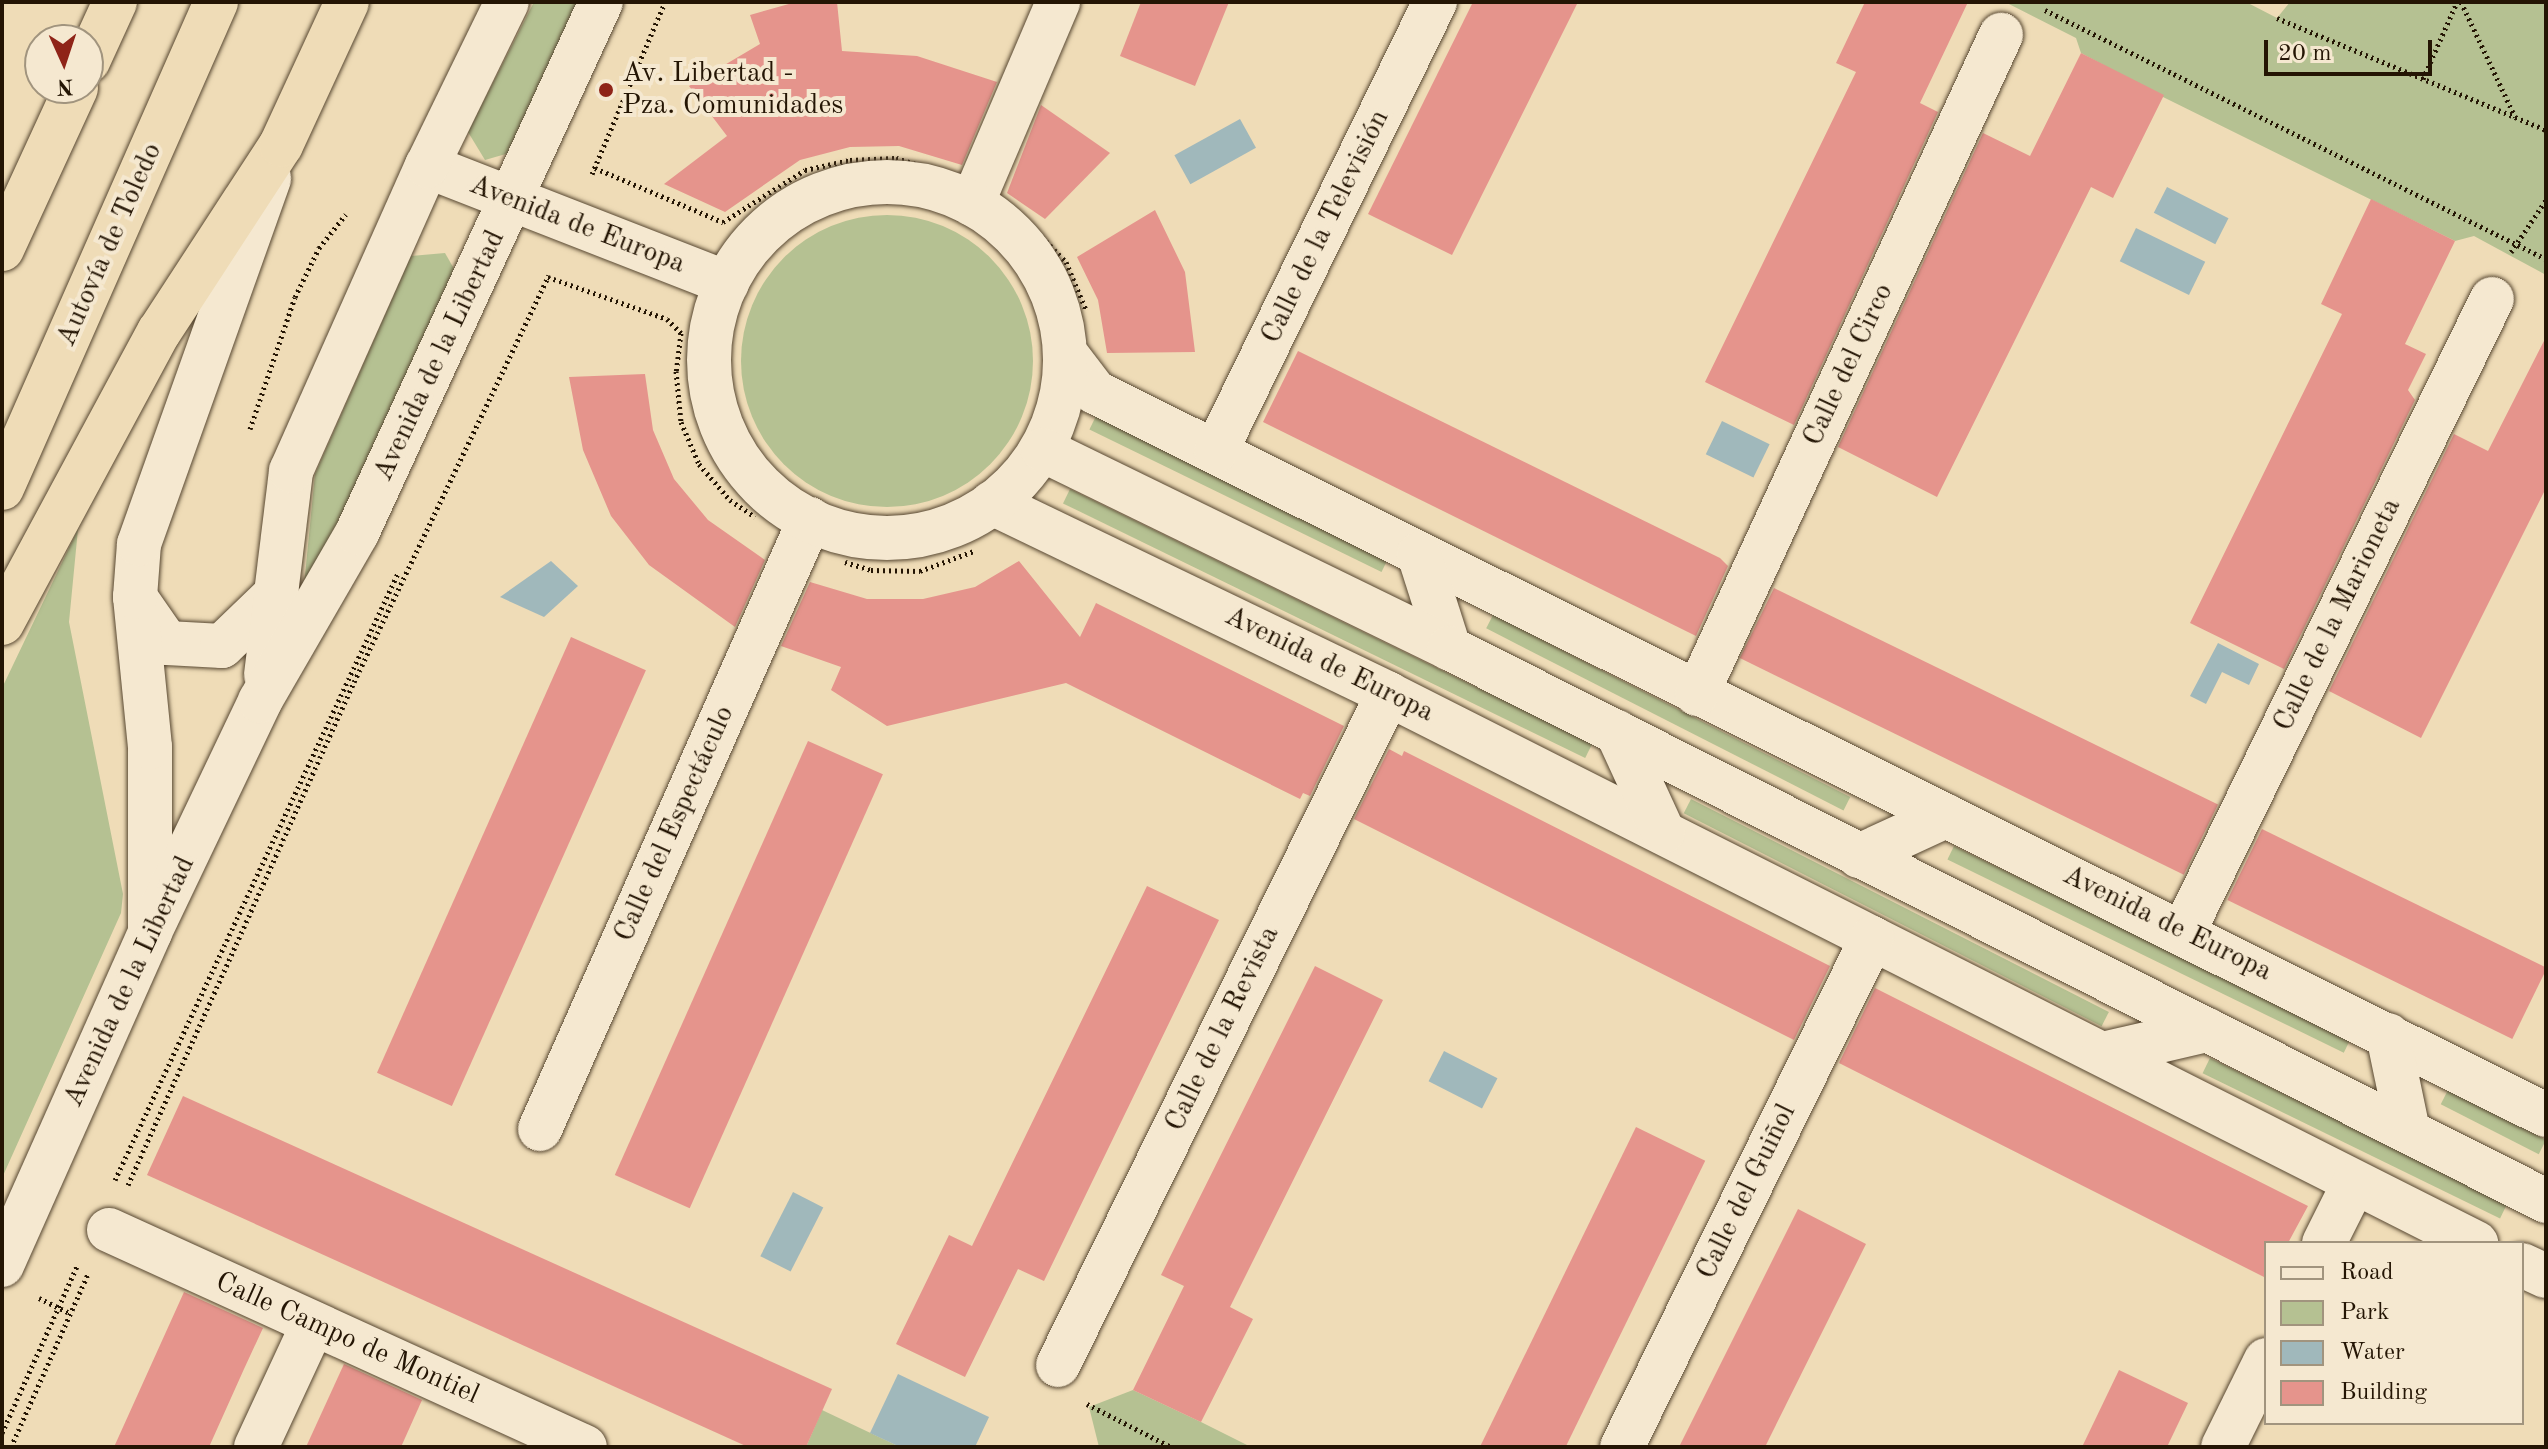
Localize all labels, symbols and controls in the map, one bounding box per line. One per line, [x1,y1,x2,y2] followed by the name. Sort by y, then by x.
[24,24,104,104] north arrow
[2268,24,2436,74] scale bar
[2278,42,2332,66] text: 20 m
[622,57,843,123] place label: Av. Libertad - Pza. Comunidades
[56,75,74,97] text: N
[597,81,615,99] marker: Av. Libertad - Pza. Comunidades
[1255,105,1397,349] street label: Calle de la Televisión
[50,138,170,352] street label: Autovía de Toledo
[464,168,690,282] street label: Avenida de Europa
[367,225,513,487] street label: Avenida de la Libertad
[1797,278,1901,452] street label: Calle del Circo
[2267,493,2409,737] street label: Calle de la Marioneta
[1219,600,1439,730] street label: Avenida de Europa
[608,701,742,947] street label: Calle del Espectáculo
[57,851,203,1113] street label: Avenida de la Libertad
[2057,859,2277,989] street label: Avenida de Europa
[1159,921,1287,1137] street label: Calle de la Revista
[1690,1099,1804,1285] street label: Calle del Guiñol
[2264,1241,2524,1425] legend
[2340,1261,2393,1285] text: Road
[210,1266,484,1412] street label: Calle Campo de Montiel
[2340,1301,2389,1325] text: Park
[2340,1341,2405,1365] text: Water
[2340,1381,2427,1405] text: Building

